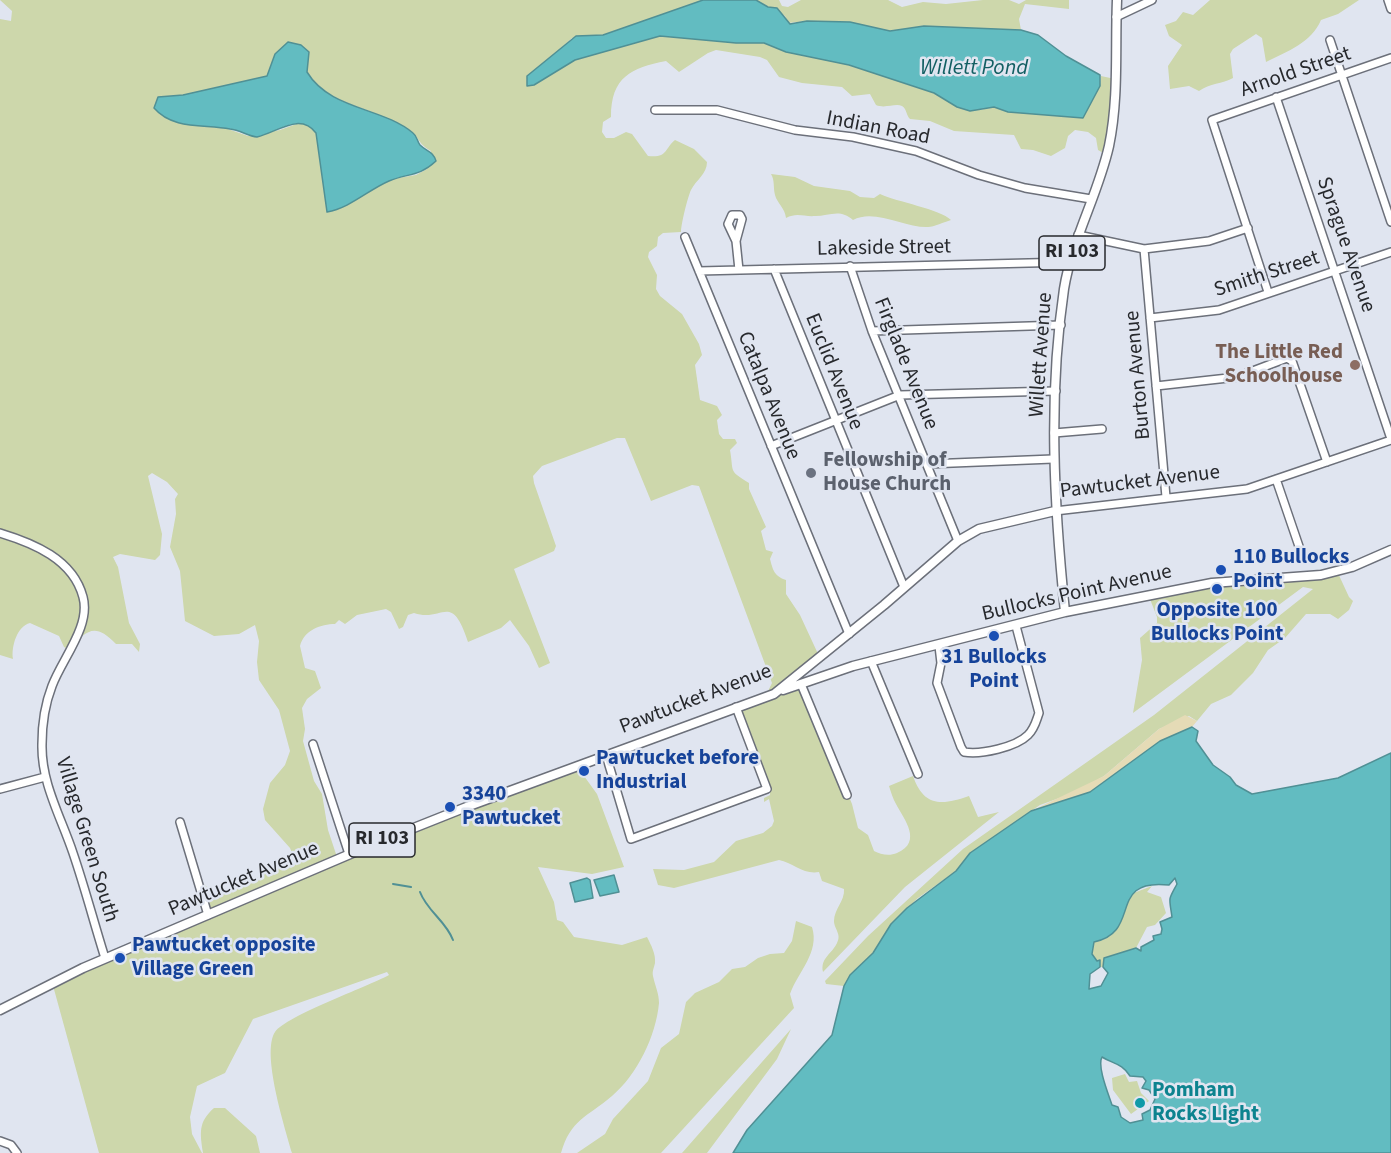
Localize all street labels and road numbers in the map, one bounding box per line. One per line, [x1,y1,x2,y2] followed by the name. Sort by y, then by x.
[1237,42,1355,104] street label: Arnold Street
[824,107,932,151] street label: Indian Road
[1310,174,1380,316] street label: Sprague Avenue
[817,235,951,263] street label: Lakeside Street
[1039,236,1105,270] road number: RI 103
[1211,246,1323,304] street label: Smith Street
[1025,292,1059,418] street label: Willett Avenue
[867,294,943,434] street label: Firglade Avenue
[1121,309,1157,441] street label: Burton Avenue
[798,310,868,434] street label: Euclid Avenue
[731,328,805,464] street label: Catalpa Avenue
[1059,461,1221,505] street label: Pawtucket Avenue
[980,560,1174,628] street label: Bullocks Point Avenue
[616,659,776,741] street label: Pawtucket Avenue
[49,754,123,926] street label: Village Green South
[349,823,415,857] road number: RI 103
[165,837,323,923] street label: Pawtucket Avenue

